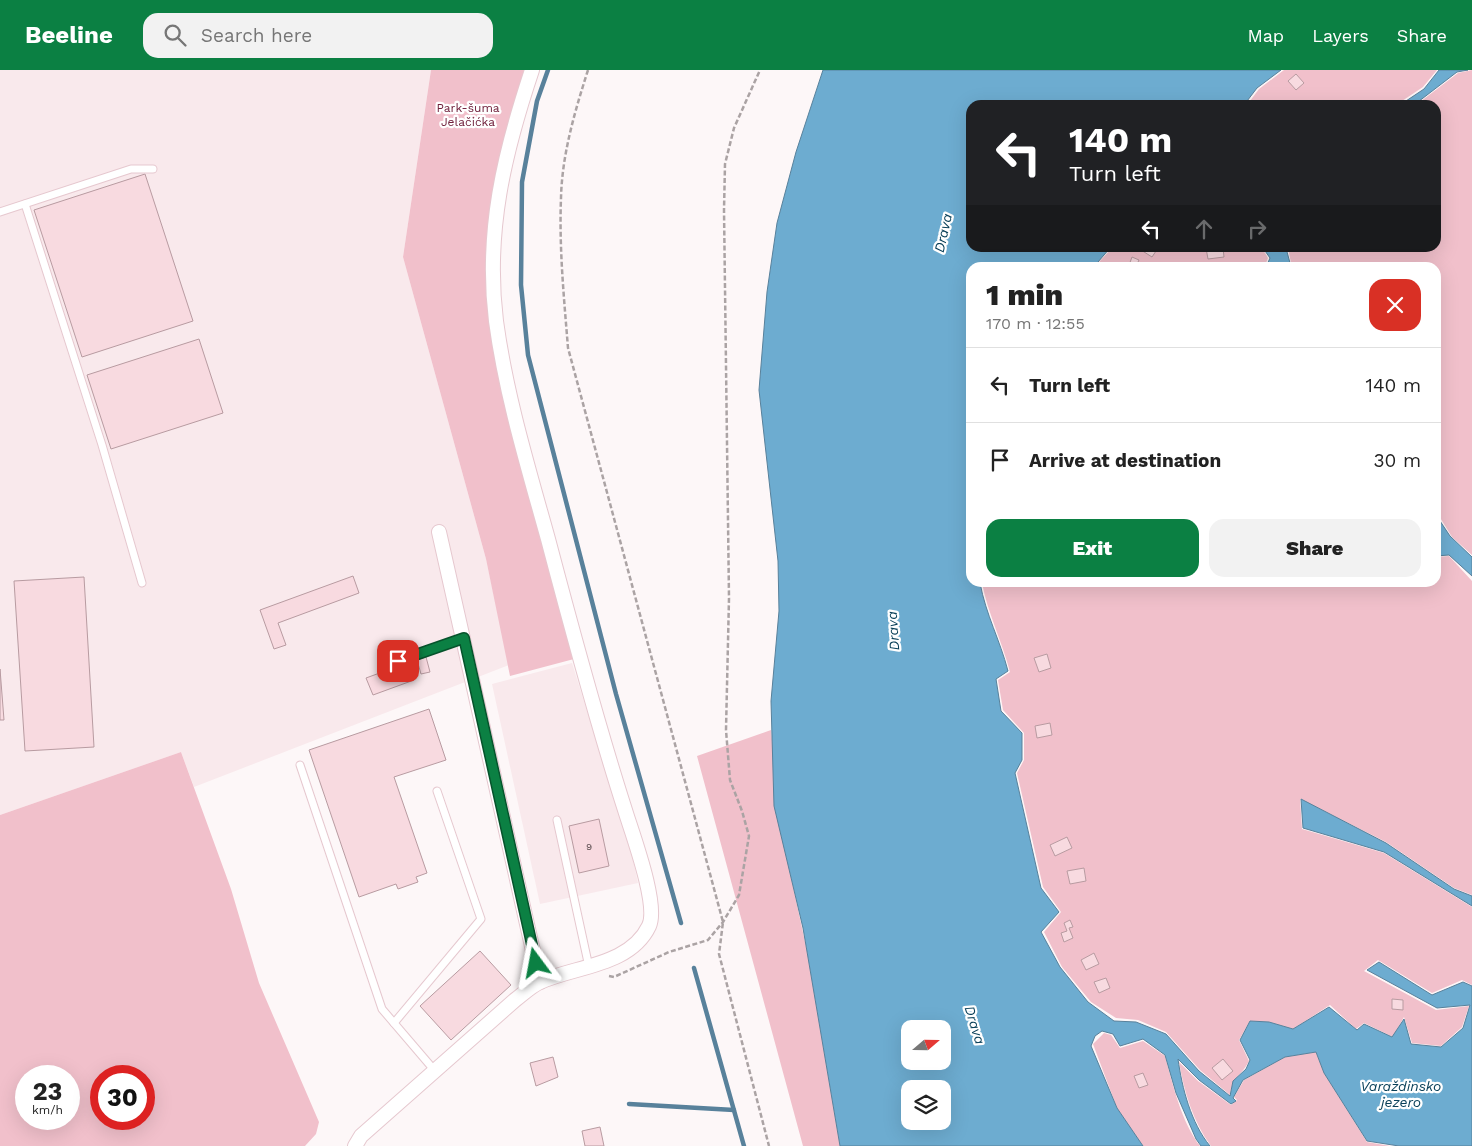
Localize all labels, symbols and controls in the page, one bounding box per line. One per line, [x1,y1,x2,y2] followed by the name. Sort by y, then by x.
[143,13,493,58] search box
[25,21,113,49] text: Beeline
[161,21,189,49] icon: search
[201,24,312,47] text: Search here
[1247,25,1284,46] text: Map
[1312,25,1369,46] text: Layers
[1397,25,1447,46] text: Share
[436,101,500,129] park label: Park-šuma Jelačićka
[1069,119,1172,161] text: 140 m
[986,120,1051,185] icon: left
[1069,161,1161,186] text: Turn left
[931,212,955,254] water label: Drava
[1137,215,1165,243] icon: left
[1190,215,1218,243] icon: ahead
[1243,215,1271,243] icon: right
[986,277,1063,312] text: 1 min
[1369,279,1421,331] button: close
[986,314,1085,333] text: 170 m · 12:55
[986,371,1014,399] icon: left
[1029,374,1110,397] text: Turn left
[1366,374,1421,397] text: 140 m
[986,446,1014,474] icon: arrive
[1029,449,1221,472] text: Arrive at destination
[1374,449,1421,472] text: 30 m
[986,519,1199,577] button: Exit
[1209,519,1421,577] button: Share
[884,610,902,651] water label: Drava
[377,640,419,682] pin
[384,647,412,675] icon: arrive
[586,841,592,852] house number: 9
[509,936,561,988] position arrow
[962,1004,989,1047] water label: Drava
[901,1020,951,1070] north arrow
[901,1020,951,1130] map controls
[90,1065,155,1130] speed limit sign: 30
[33,1077,62,1106] text: 23
[1361,1078,1441,1110] water label: Varaždinsko jezero
[901,1080,951,1130] button: layers
[32,1103,63,1117] text: km/h

